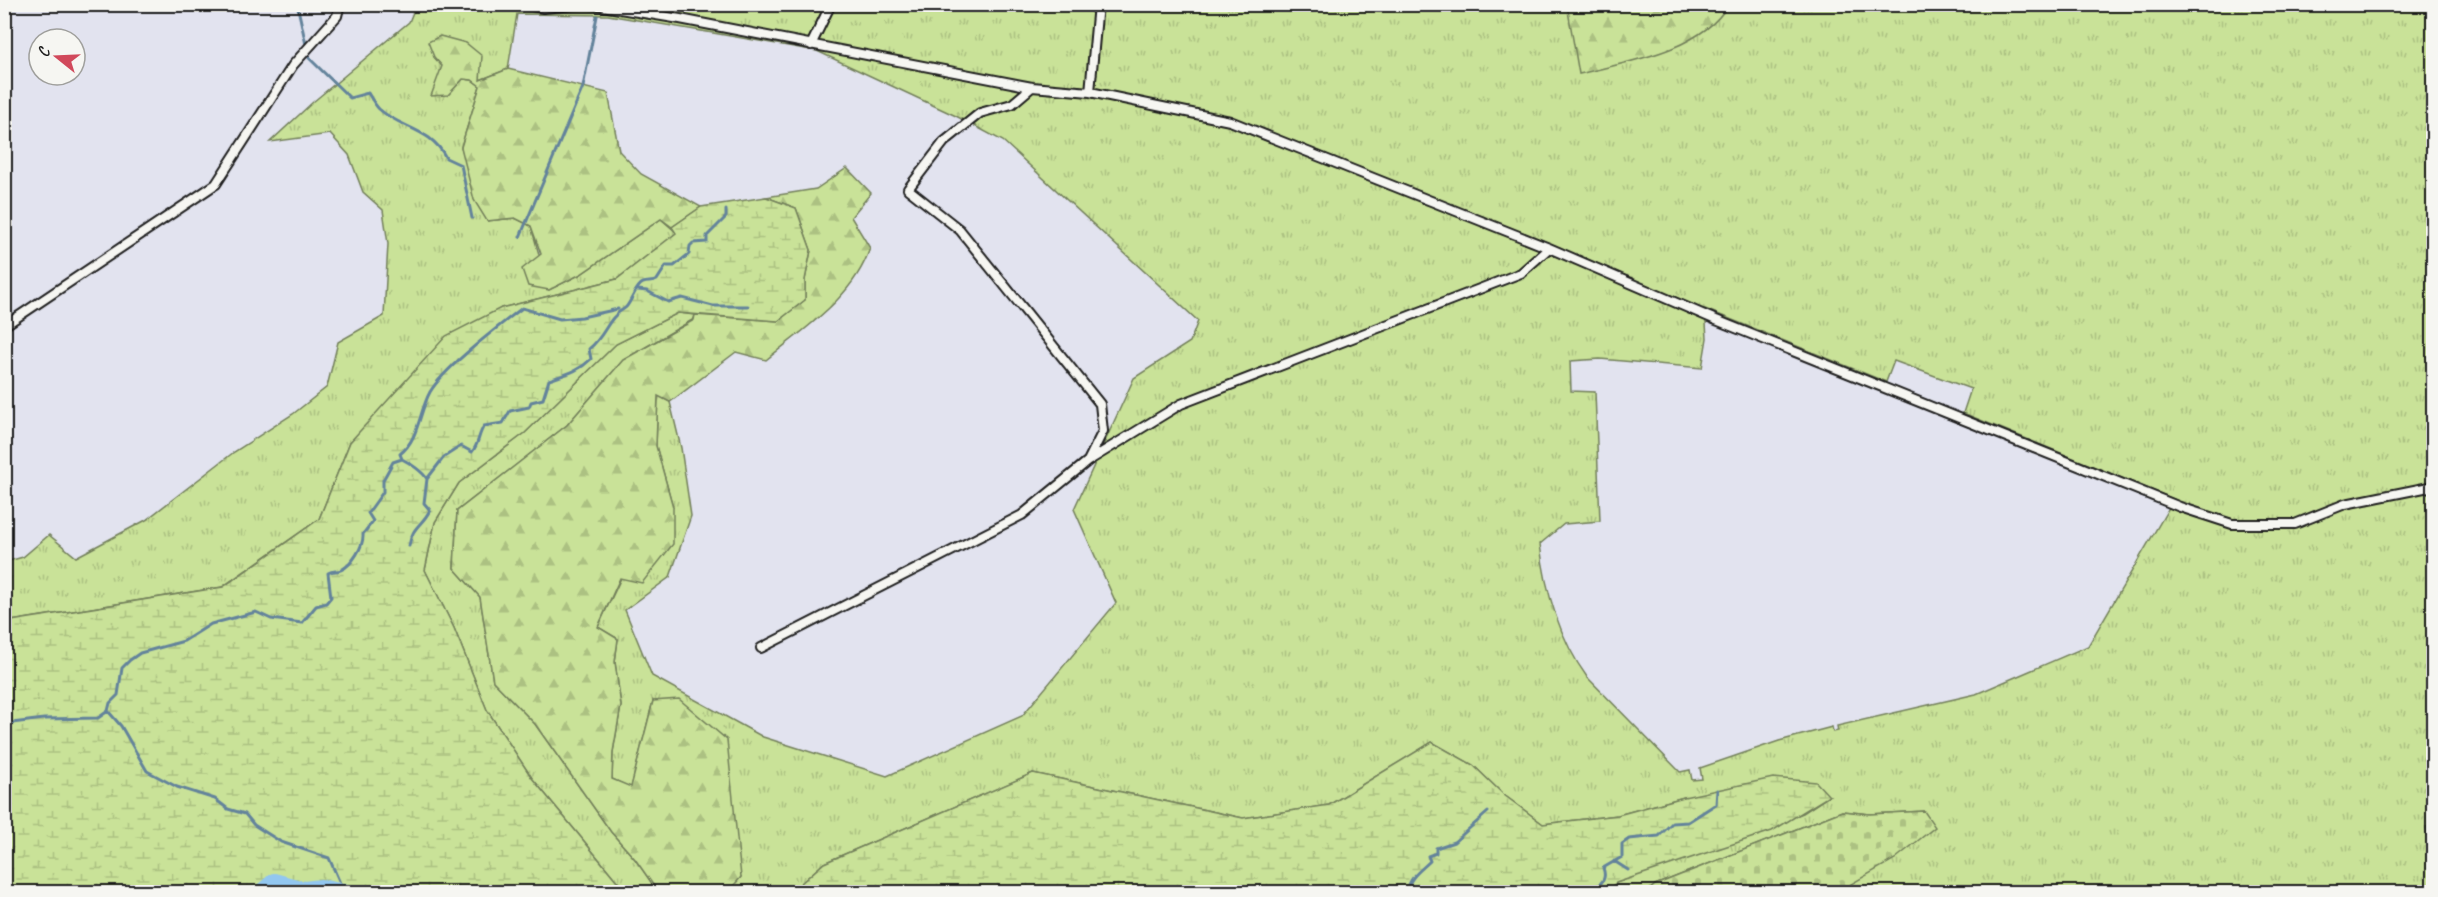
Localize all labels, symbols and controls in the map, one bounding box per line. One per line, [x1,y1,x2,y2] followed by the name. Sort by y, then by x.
[27,27,87,87] north arrow
[33,44,55,60] text: С

